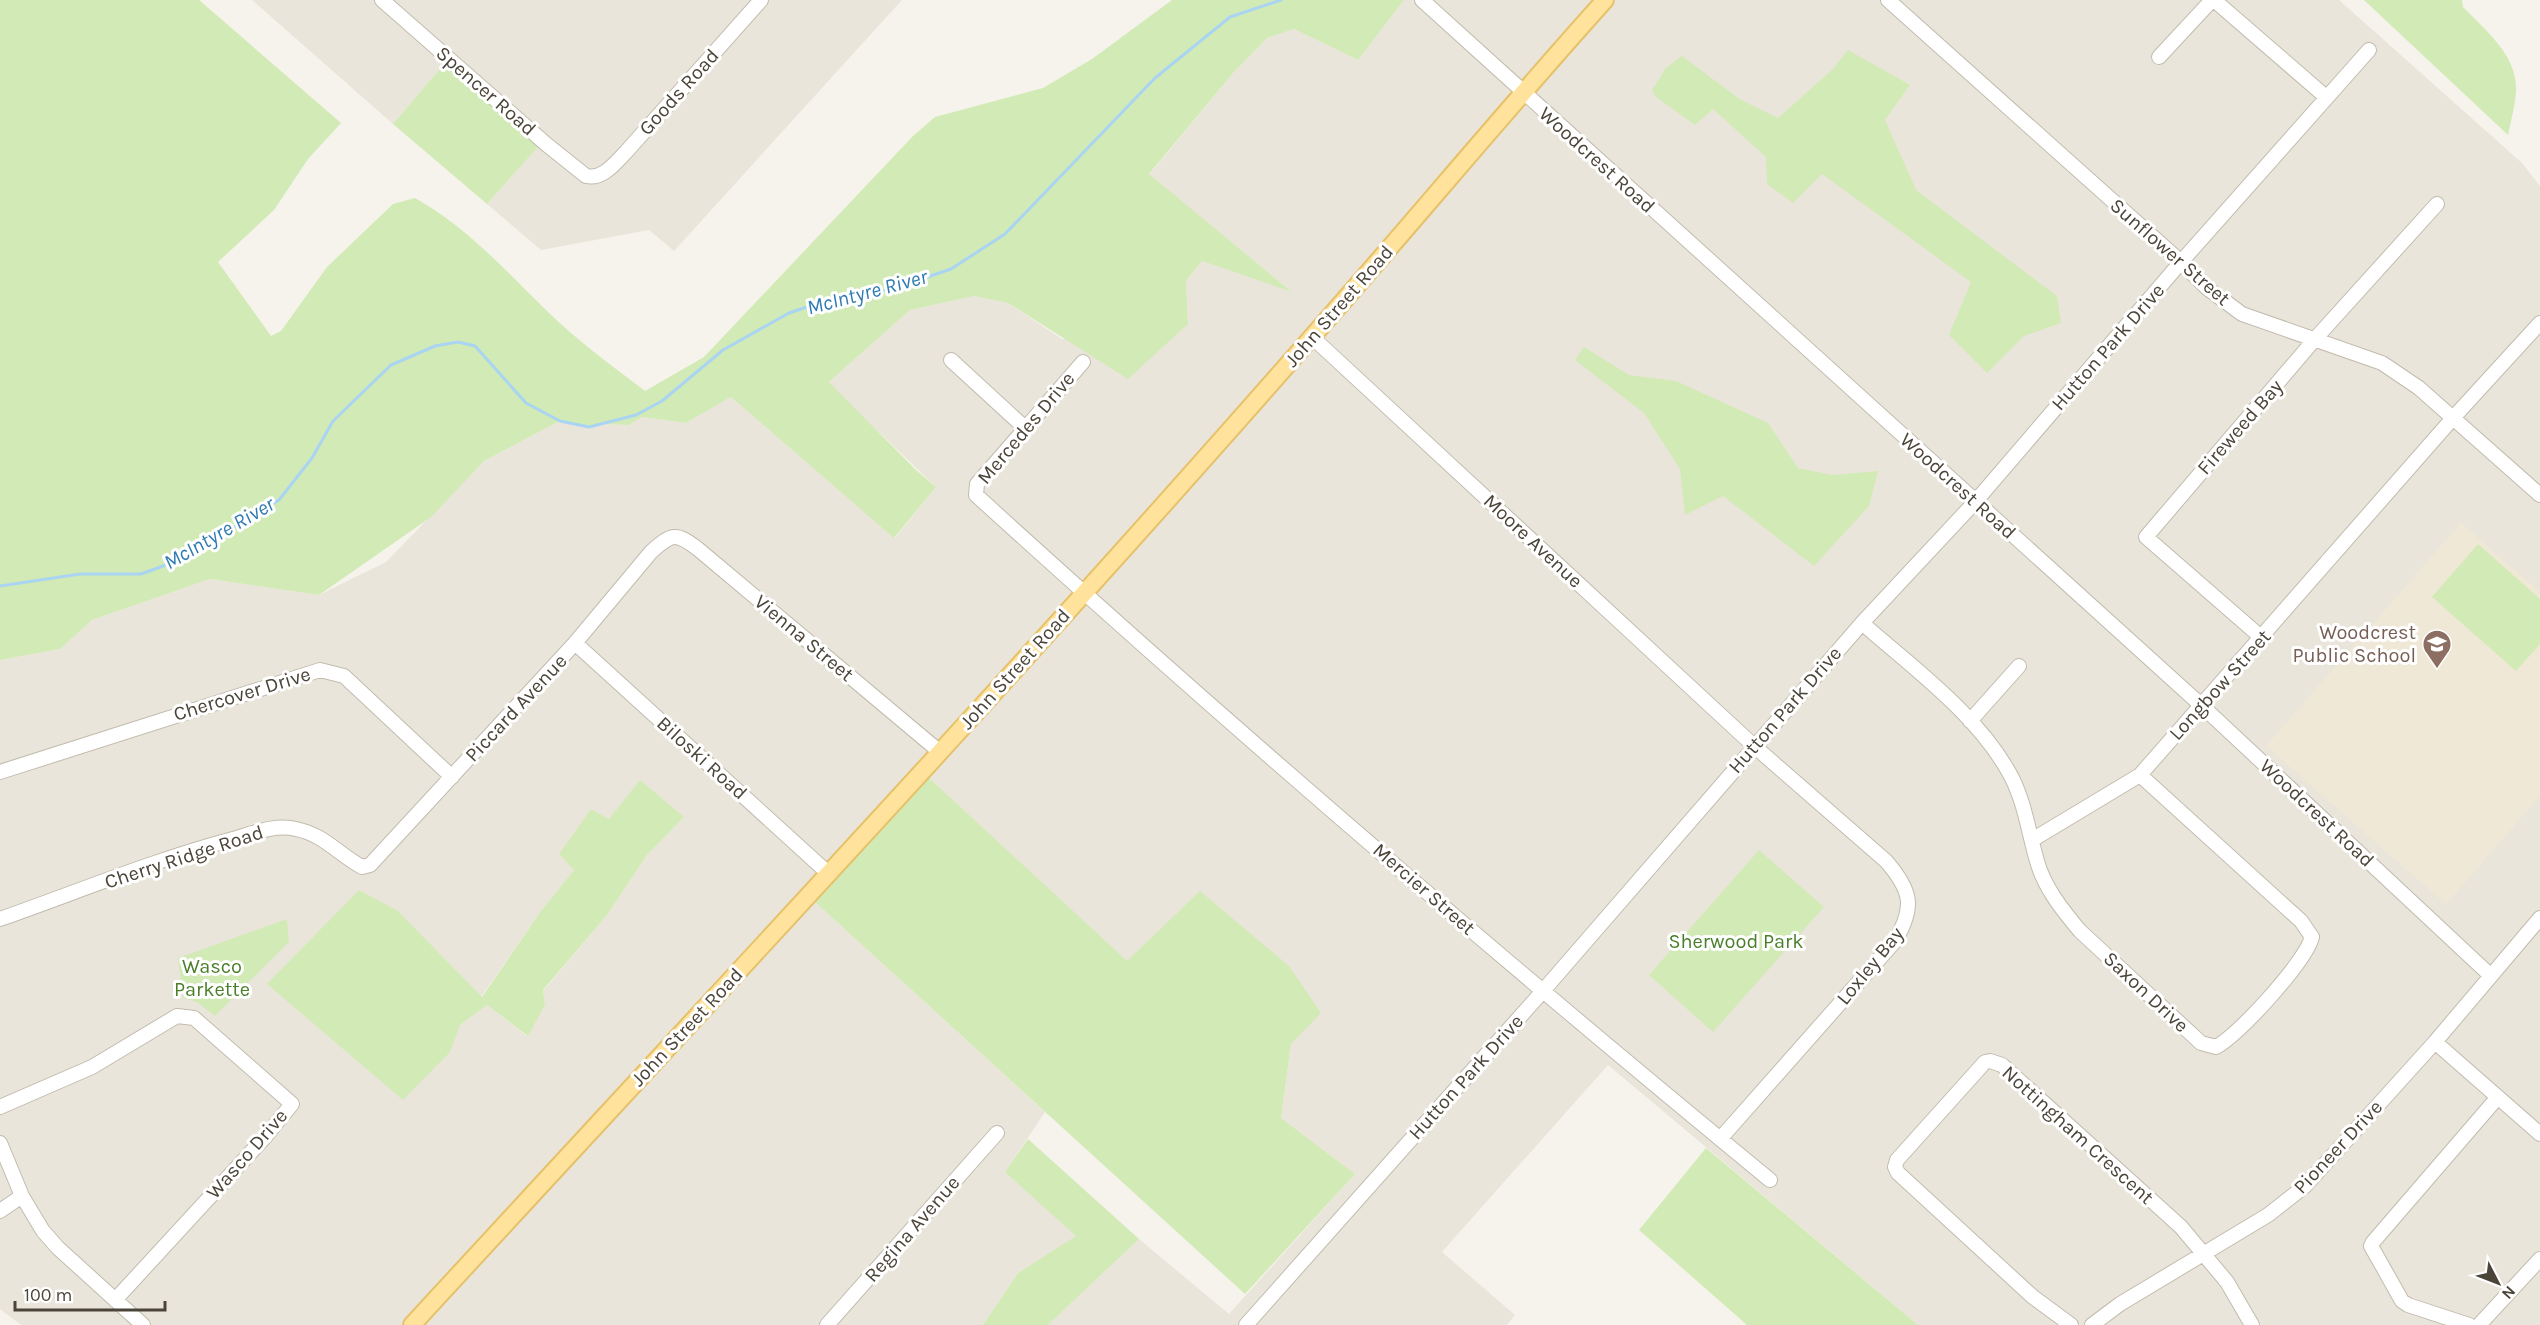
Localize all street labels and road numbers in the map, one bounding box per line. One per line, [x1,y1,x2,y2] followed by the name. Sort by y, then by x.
[431,41,541,141] street label: Spencer Road
[634,44,724,140] street label: Goods Road
[1534,102,1660,218] street label: Woodcrest Road
[2105,194,2235,311] street label: Sunflower Street
[1280,240,1398,372] street label: John Street Road
[2047,279,2169,415] street label: Hutton Park Drive
[972,367,1080,489] street label: Mercedes Drive
[2193,375,2287,479] street label: Fireweed Bay
[1895,428,2021,544] street label: Woodcrest Road
[1479,489,1587,593] street label: Moore Avenue
[750,590,859,686] street label: Vienna Street
[955,604,1075,734] street label: John Street Road
[2164,625,2276,745] street label: Longbow Street
[1724,642,1846,778] street label: Hutton Park Drive
[460,650,572,766] street label: Piccard Avenue
[171,662,313,726] street label: Chercover Drive
[652,711,752,805] street label: Biloski Road
[2255,754,2379,872] street label: Woodcrest Road
[102,820,266,894] street label: Cherry Ridge Road
[1368,838,1480,940] street label: Mercier Street
[1832,923,1908,1009] street label: Loxley Bay
[2099,947,2193,1037] street label: Saxon Drive
[626,963,748,1091] street label: John Street Road
[1404,1010,1528,1144] street label: Hutton Park Drive
[1997,1061,2159,1209] street label: Nottingham Crescent
[2289,1096,2387,1198] street label: Pioneer Drive
[202,1104,292,1204] street label: Wasco Drive
[860,1171,964,1287] street label: Regina Avenue

